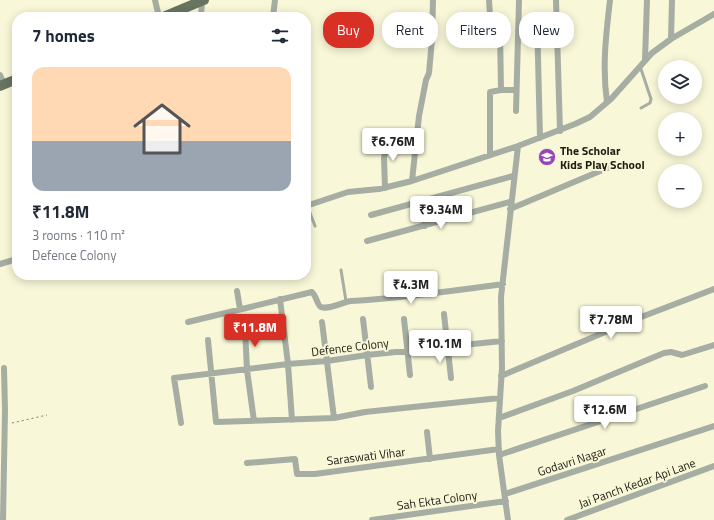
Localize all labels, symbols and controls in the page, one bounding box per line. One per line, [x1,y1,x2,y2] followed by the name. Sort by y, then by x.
[323,12,374,48] chip: Buy
[382,12,438,48] chip: Rent
[446,12,511,48] chip: Filters
[519,12,574,48] chip: New
[32,23,95,49] text: 7 homes
[269,25,291,47] icon: filters
[658,60,702,208] map controls
[658,60,702,104] button: layers
[126,93,198,165] icon: home
[658,112,702,156] button: +
[360,128,426,162] pin: ₹6.76M
[371,131,415,151] text: ₹6.76M
[560,141,645,174] place label: The Scholar Kids Play School
[537,147,557,167] school or university icon: The Scholar Kids Play School
[658,164,702,208] button: −
[408,196,474,230] pin: ₹9.34M
[32,199,89,225] text: ₹11.8M
[419,199,463,219] text: ₹9.34M
[32,225,125,245] text: 3 rooms · 110 m²
[32,245,117,265] text: Defence Colony
[383,271,439,305] pin: ₹4.3M
[393,274,429,294] text: ₹4.3M
[578,306,644,340] pin: ₹7.78M
[589,309,633,329] text: ₹7.78M
[222,314,288,348] pin: ₹11.8M
[233,317,277,337] text: ₹11.8M
[407,330,473,364] pin: ₹10.1M
[310,333,390,361] street label: Defence Colony
[418,333,462,353] text: ₹10.1M
[572,396,638,430] pin: ₹12.6M
[583,399,627,419] text: ₹12.6M
[535,441,609,481] street label: Godavri Nagar
[326,442,406,470] street label: Saraswati Vihar
[576,453,698,513] street label: Jai Panch Kedar Api Lane
[396,485,479,515] street label: Sah Ekta Colony

